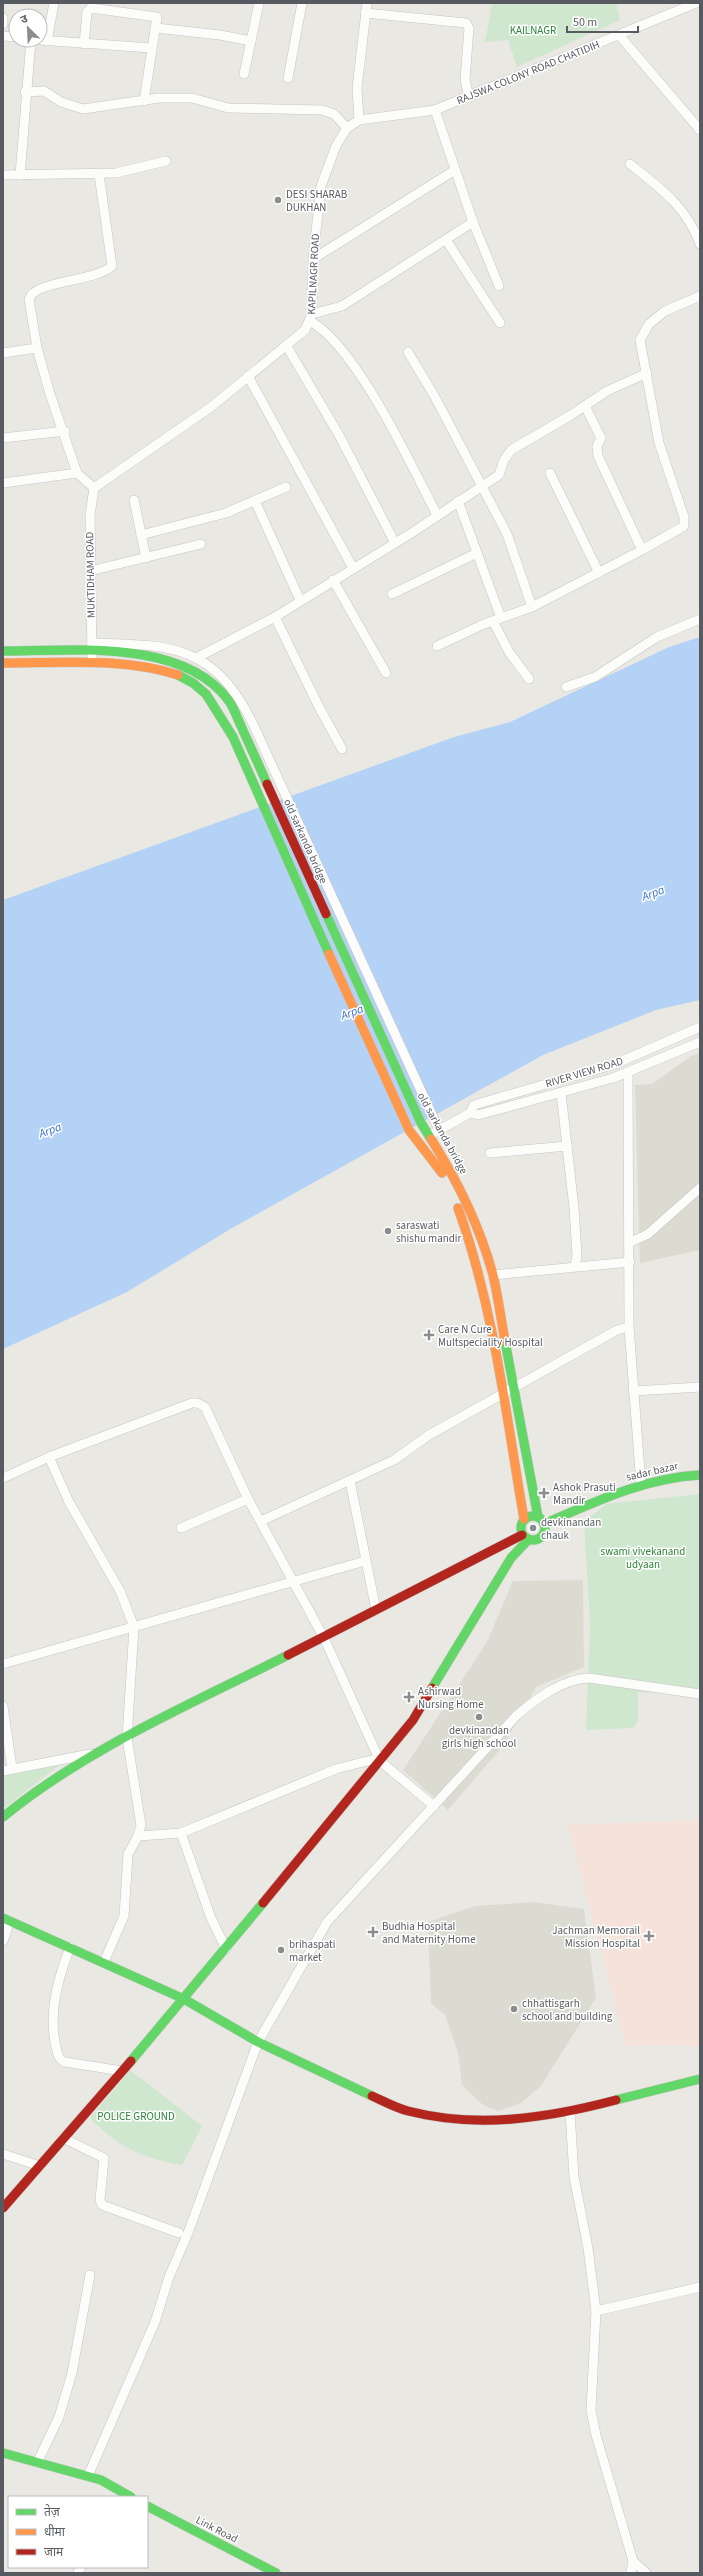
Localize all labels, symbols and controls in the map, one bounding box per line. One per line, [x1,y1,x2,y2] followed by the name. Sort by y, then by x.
[8,8,48,48] north arrow
[567,8,638,34] scale bar
[18,11,31,27] text: उ
[573,14,597,31] text: 50 m
[510,23,556,38] park label: KAILNAGR
[454,37,602,108] street label: RAJSWA COLONY ROAD CHATIDIH
[286,187,348,215] place label: DESI SHARAB DUKHAN
[273,195,283,205] marker: DESI SHARAB DUKHAN
[304,233,323,315] street label: KAPILNAGR ROAD
[82,531,99,618] street label: MUKTIDHAM ROAD
[280,796,331,886] street label: old sarkanda bridge
[638,881,668,906] water label: Arpa
[337,1000,367,1025] water label: Arpa
[543,1053,625,1091] street label: RIVER VIEW ROAD
[414,1090,472,1177] street label: old sarkanda bridge
[35,1118,65,1143] water label: Arpa
[396,1218,462,1246] place label: saraswati shishu mandir
[383,1226,393,1236] marker: saraswati shishu mandir
[438,1322,543,1350] place label: Care N Cure Multspeciality Hospital
[423,1329,435,1341] marker: Care N Cure Multspeciality Hospital
[625,1458,680,1485] street label: sadar bazar
[553,1480,616,1508] place label: Ashok Prasuti Mandir
[538,1487,550,1499] marker: Ashok Prasuti Mandir
[541,1515,601,1543] place label: devkinandan chauk
[528,1523,538,1533] marker: devkinandan chauk
[601,1544,685,1572] park label: swami vivekanand udyaan
[418,1684,484,1712] place label: Ashirwad Nursing Home
[403,1691,415,1703] marker: Ashirwad Nursing Home
[474,1712,484,1722] marker: devkinandan girls high school
[442,1723,516,1751] place label: devkinandan girls high school
[382,1919,476,1947] place label: Budhia Hospital and Maternity Home
[552,1923,640,1951] place label: Jachman Memorail Mission Hospital
[367,1926,379,1938] marker: Budhia Hospital and Maternity Home
[643,1930,655,1942] marker: Jachman Memorail Mission Hospital
[289,1937,336,1965] place label: brihaspati market
[276,1945,286,1955] marker: brihaspati market
[522,1996,613,2024] place label: chhattisgarh school and building
[509,2004,519,2014] marker: chhattisgarh school and building
[97,2109,175,2124] park label: POLICE GROUND
[8,2496,148,2568] legend
[44,2504,61,2521] text: तेज़
[193,2512,240,2546] street label: Link Road
[44,2524,66,2541] text: धीमा
[44,2544,64,2561] text: जाम

